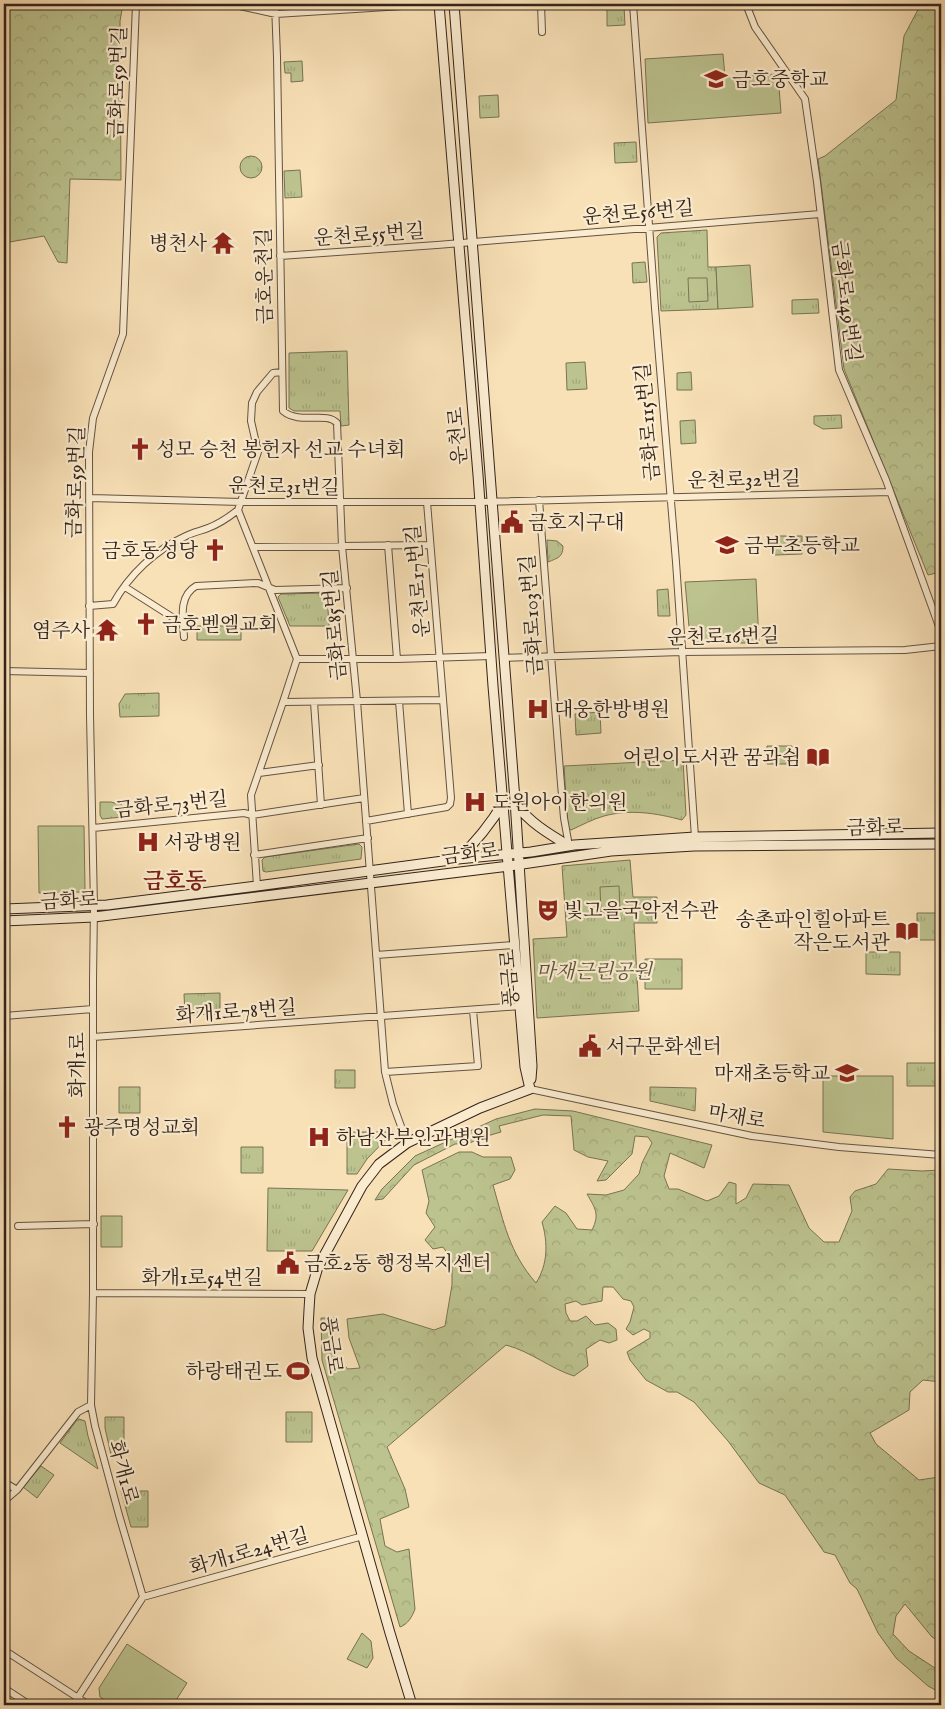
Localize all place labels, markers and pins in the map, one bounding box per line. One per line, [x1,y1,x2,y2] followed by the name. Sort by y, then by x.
[703,66,729,92] school or university icon: 금호중학교
[732,68,829,93] place label: 금호중학교
[210,230,236,256] temple icon: 병천사
[149,232,208,257] place label: 병천사
[127,436,153,462] church icon: 성모 승천 봉헌자 선교 수녀회
[156,438,405,463] place label: 성모 승천 봉헌자 선교 수녀회
[499,509,525,535] public building icon: 금호지구대
[528,511,625,536] place label: 금호지구대
[714,532,740,558] school or university icon: 금부초등학교
[744,534,861,559] place label: 금부초등학교
[202,537,228,563] church icon: 금호동성당
[101,539,199,564] place label: 금호동성당
[133,611,159,637] church icon: 금호벧엘교회
[162,613,278,638] place label: 금호벧엘교회
[94,617,120,643] temple icon: 염주사
[32,619,91,644] place label: 염주사
[525,696,551,722] hospital icon: 대웅한방병원
[554,698,670,723] place label: 대웅한방병원
[805,744,831,770] library icon: 어린이도서관 꿈과쉼
[623,746,801,771] place label: 어린이도서관 꿈과쉼
[462,789,488,815] hospital icon: 도원아이한의원
[492,791,627,816] place label: 도원아이한의원
[135,829,161,855] hospital icon: 서광병원
[164,831,241,856] place label: 서광병원
[535,897,561,923] theatre icon: 빛고을국악전수관
[564,899,719,924] place label: 빛고을국악전수관
[735,908,891,956] place label: 송촌파인힐아파트 작은도서관
[894,918,920,944] library icon: 송촌파인힐아파트 작은도서관
[577,1033,603,1059] public building icon: 서구문화센터
[606,1035,722,1060] place label: 서구문화센터
[834,1060,860,1086] school or university icon: 마재초등학교
[714,1062,831,1087] place label: 마재초등학교
[54,1114,80,1140] church icon: 광주명성교회
[84,1116,200,1141] place label: 광주명성교회
[306,1124,332,1150] hospital icon: 하남산부인과병원
[336,1126,491,1151] place label: 하남산부인과병원
[275,1250,301,1276] public building icon: 금호2동 행정복지센터
[304,1252,492,1277] place label: 금호2동 행정복지센터
[285,1358,311,1384] sports icon: 하랑태권도
[185,1360,282,1385] place label: 하랑태권도

